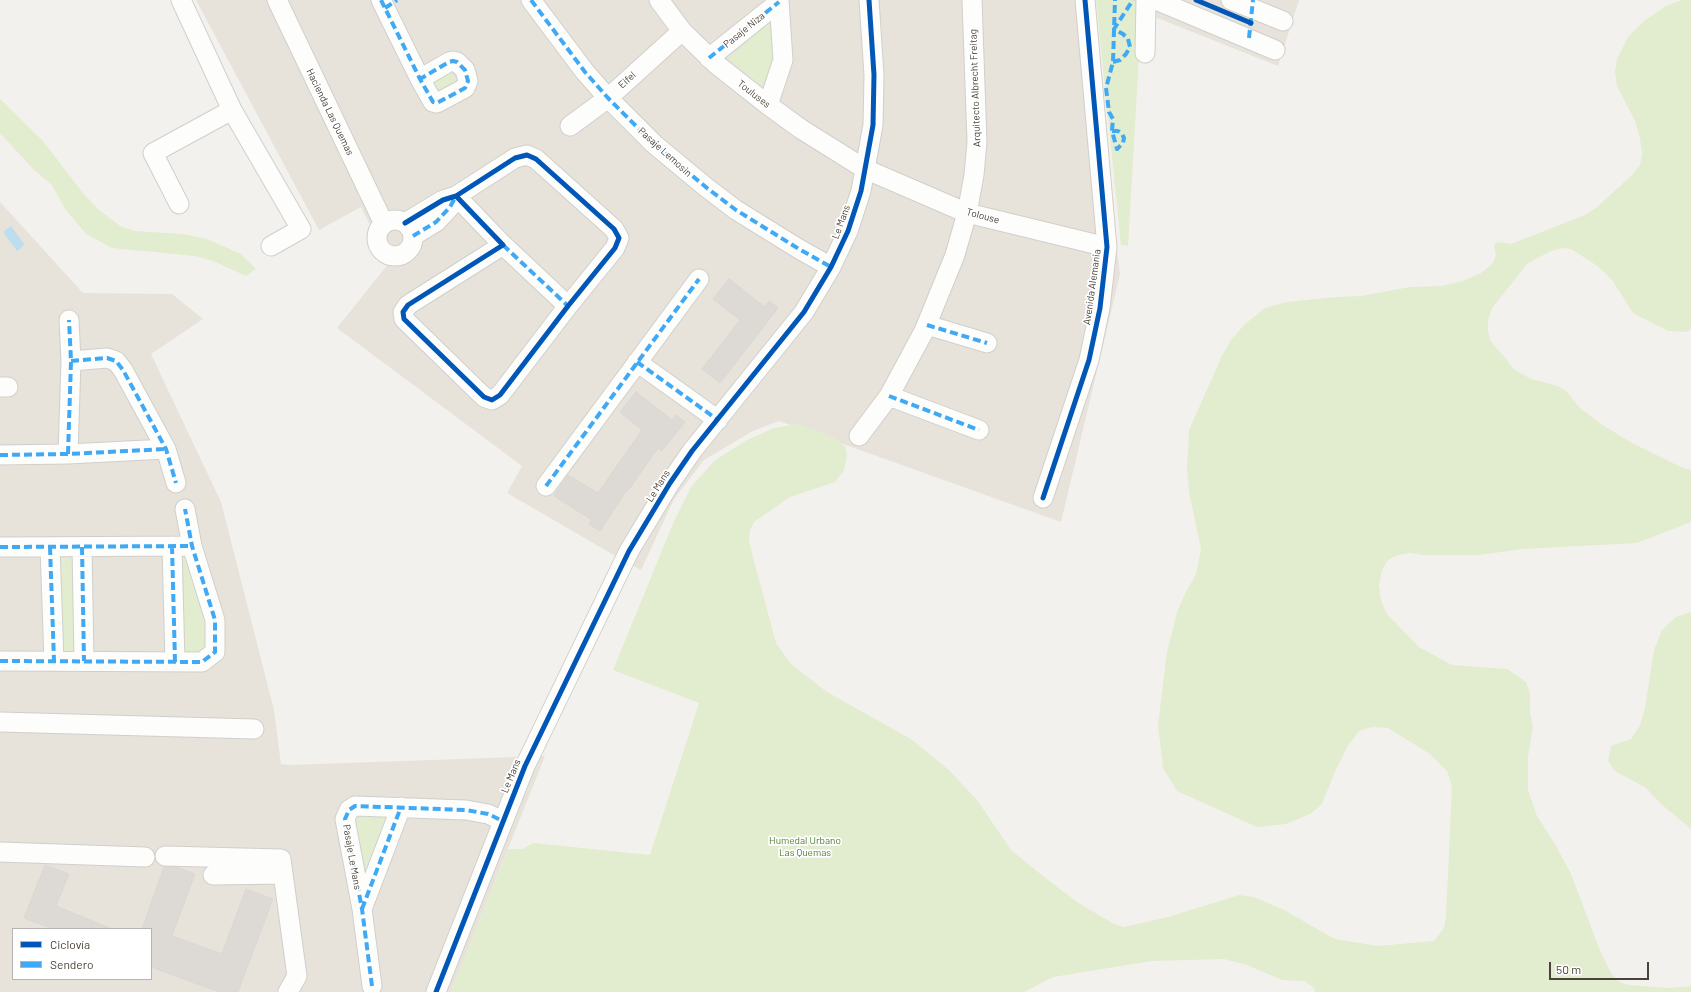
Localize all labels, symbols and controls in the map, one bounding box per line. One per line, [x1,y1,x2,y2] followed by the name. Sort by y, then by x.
[721,10,767,50] street label: Pasaje Niza
[967,29,983,147] street label: Arquitecto Albrecht Freitag
[304,67,356,157] street label: Hacienda Las Quemas
[616,69,638,91] street label: Eifel
[735,77,773,111] street label: Touluses
[636,125,694,179] street label: Pasaje Lemosin
[829,203,853,241] street label: Le Mans
[965,206,1001,226] street label: Tolouse
[1081,248,1103,326] street label: Avenida Alemania
[644,468,672,504] street label: Le Mans
[499,757,523,795] street label: Le Mans
[340,823,364,891] street label: Pasaje Le Mans
[769,835,841,858] park label: Humedal Urbano Las Quemas
[12,928,152,980] legend
[50,937,90,951] text: Ciclovía
[1551,954,1651,980] scale bar
[50,957,94,971] text: Sendero
[1556,962,1581,976] text: 50 m

